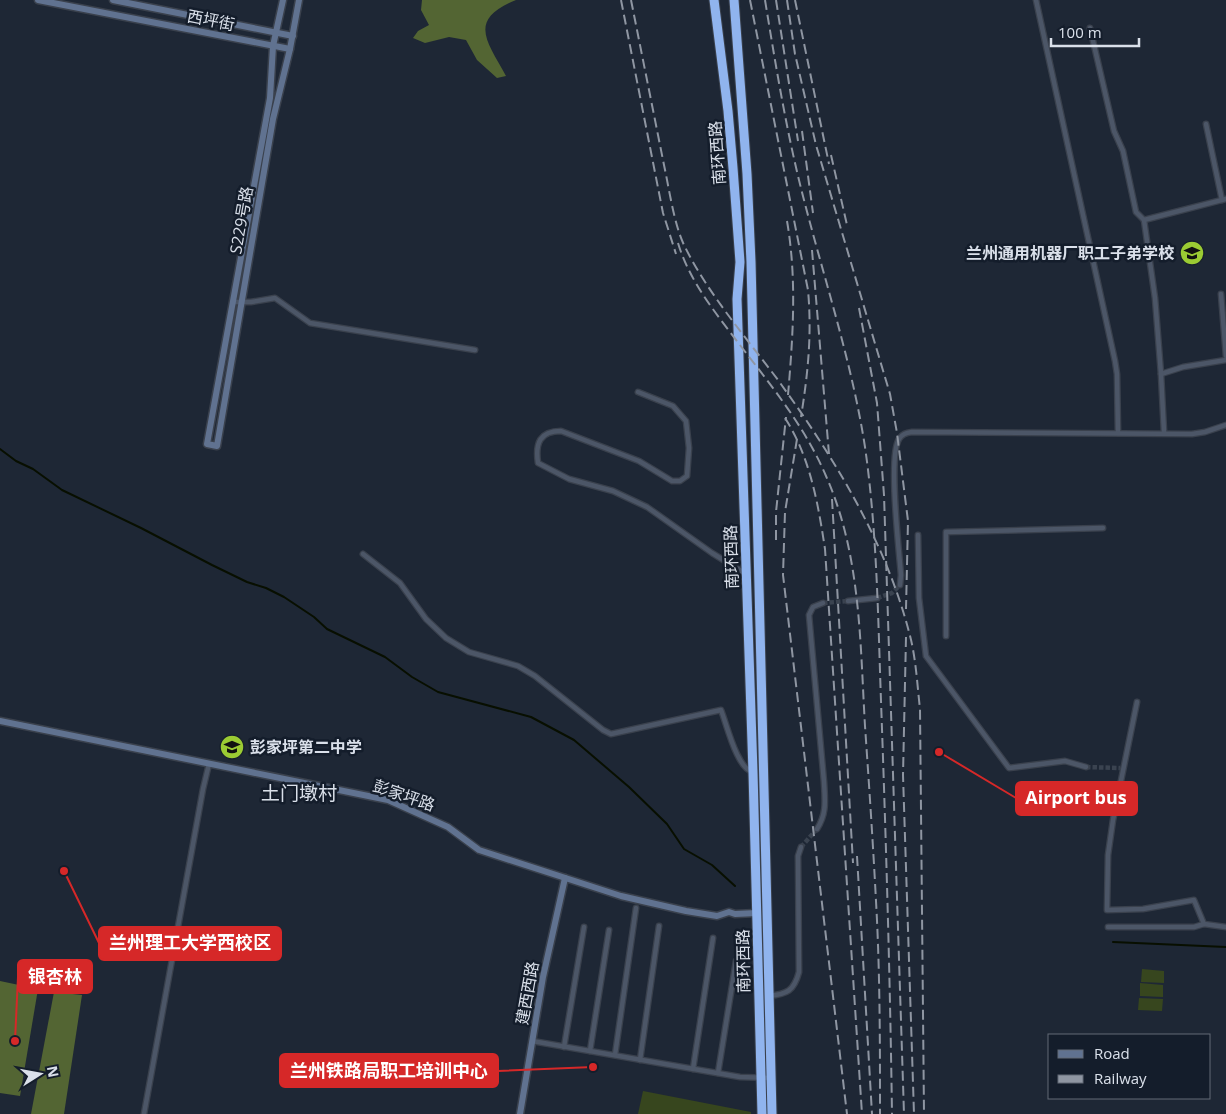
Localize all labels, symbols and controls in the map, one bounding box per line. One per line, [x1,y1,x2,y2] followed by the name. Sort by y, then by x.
[185,5,237,35] street label: 西坪街
[1051,15,1138,47] scale bar
[1058,22,1102,42] text: 100 m
[704,120,730,186] street label: 南环西路
[224,184,258,256] street label: S229号路
[1179,240,1205,266] school or university icon: 兰州通用机器厂职工子弟学校
[966,242,1175,264] place label: 兰州通用机器厂职工子弟学校
[719,525,743,589] street label: 南环西路
[219,734,245,760] school or university icon: 彭家坪第二中学
[250,736,362,758] place label: 彭家坪第二中学
[370,774,438,816] street label: 彭家坪路
[261,780,337,806] district label: 土门墩村
[1016,782,1137,815] callout: Airport bus
[1025,785,1127,809] text: Airport bus
[99,927,281,960] callout: 兰州理工大学西校区
[731,929,755,993] street label: 南环西路
[109,930,271,954] text: 兰州理工大学西校区
[18,960,92,993] callout: 银杏林
[511,960,543,1026] street label: 建西西路
[28,964,82,988] text: 银杏林
[1048,1034,1211,1099] legend
[1094,1043,1130,1063] text: Road
[15,1049,65,1099] north arrow
[280,1054,498,1087] callout: 兰州铁路局职工培训中心
[290,1058,488,1082] text: 兰州铁路局职工培训中心
[43,1064,64,1079] text: N
[1094,1068,1147,1088] text: Railway

